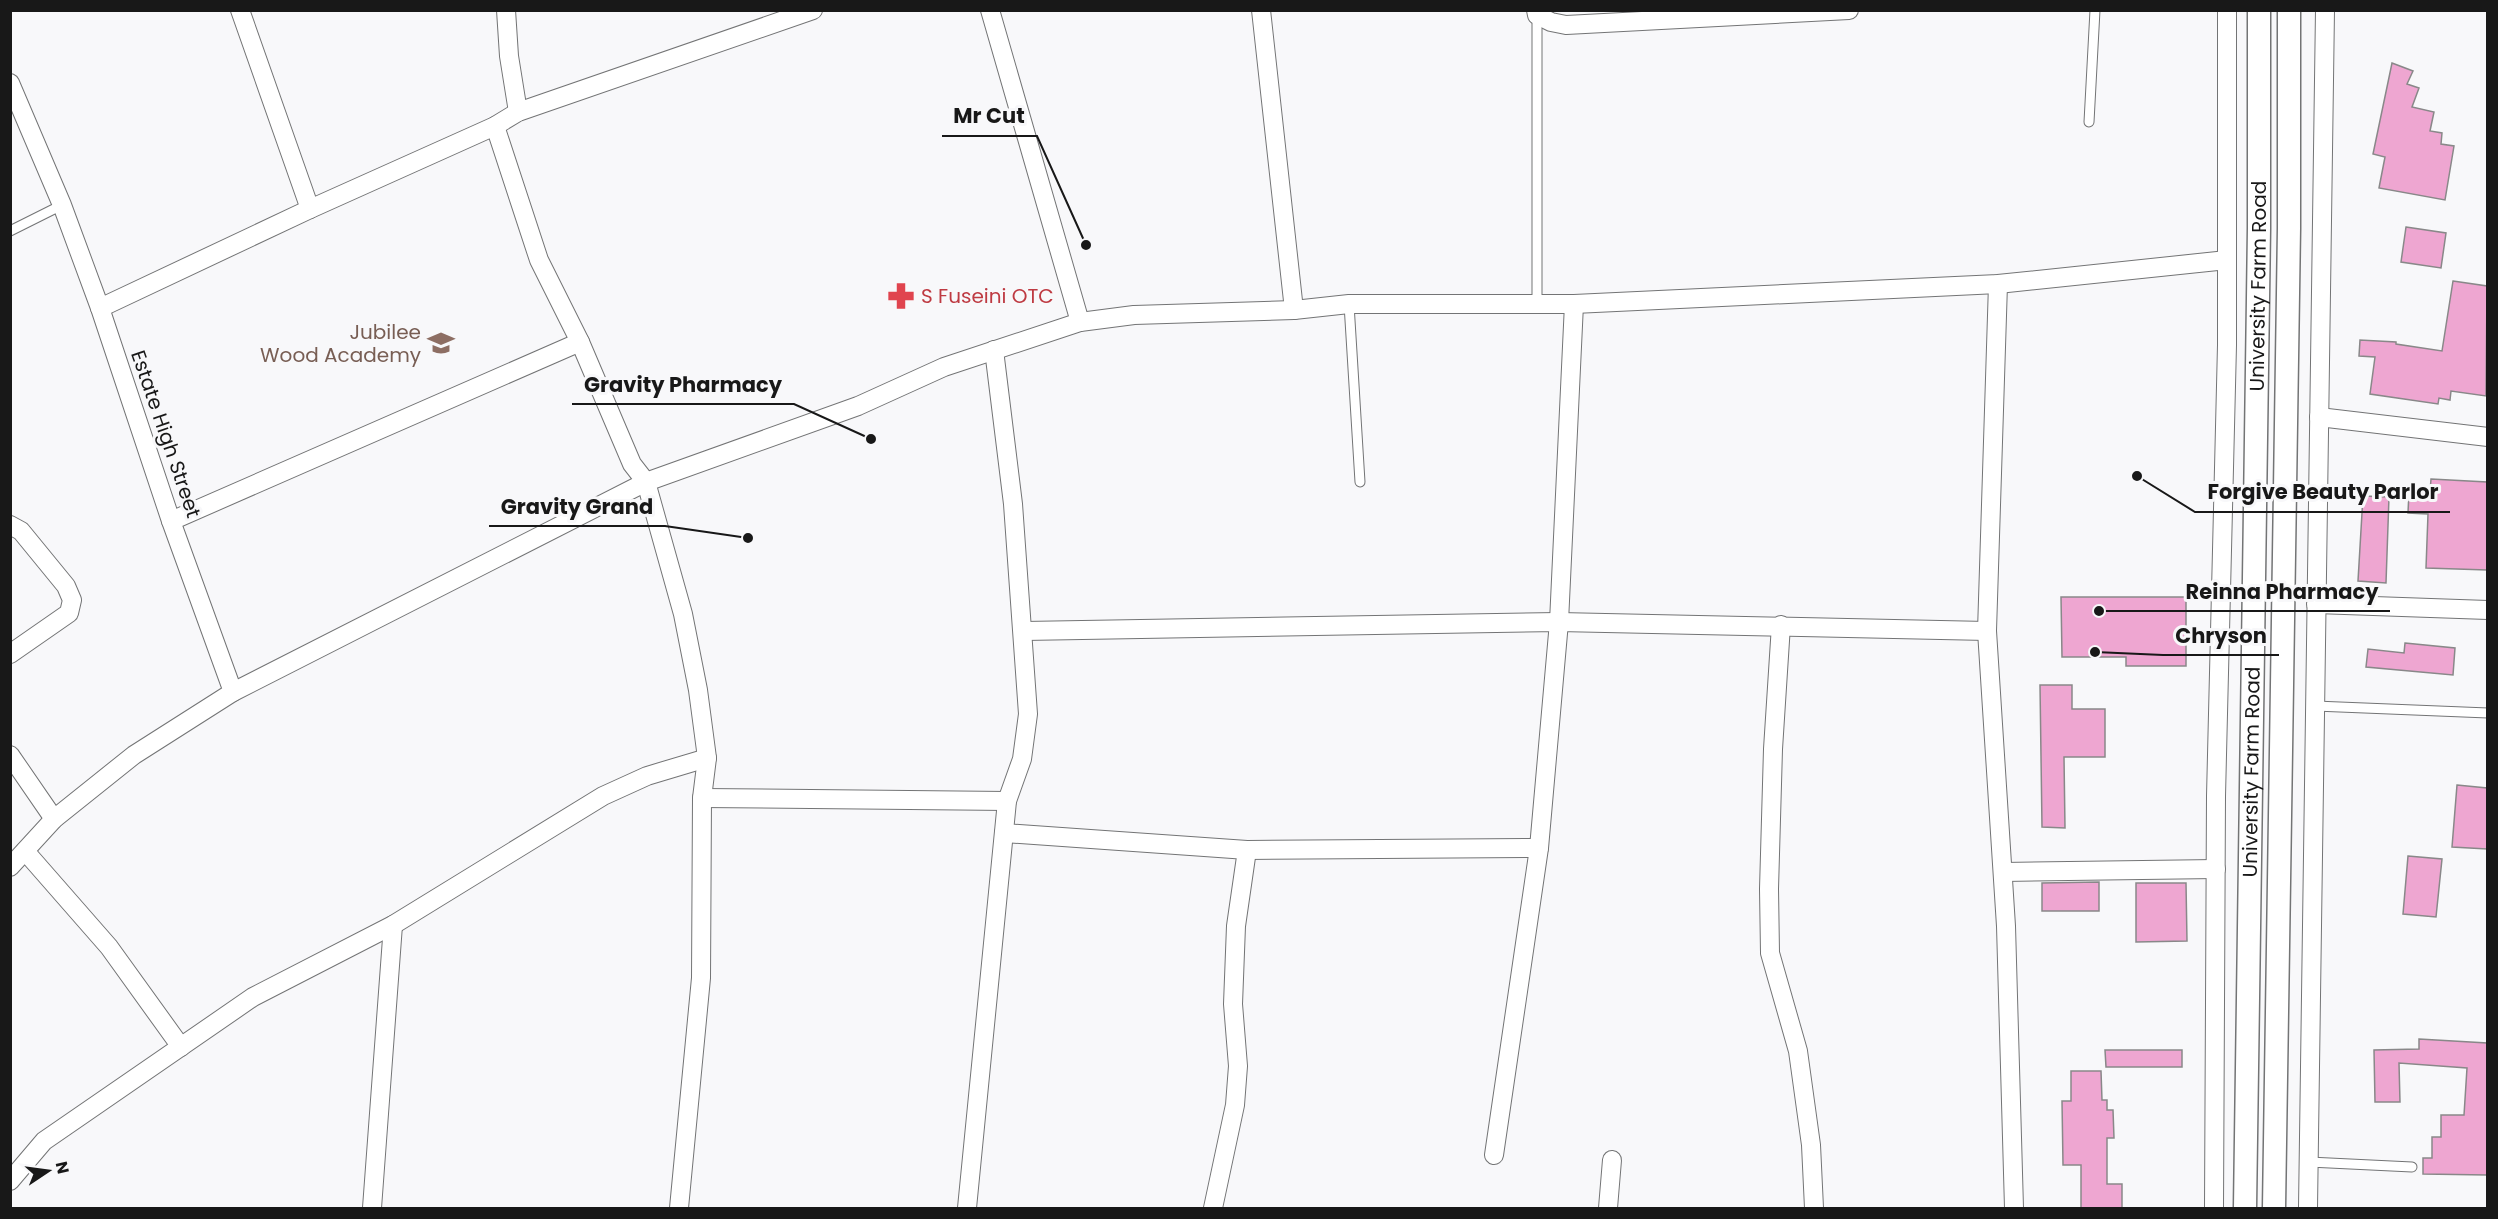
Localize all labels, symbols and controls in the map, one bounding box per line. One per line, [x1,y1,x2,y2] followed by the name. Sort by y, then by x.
[942,97,1037,136] callout: Mr Cut
[953,101,1025,130] text: Mr Cut
[2243,181,2273,392] street label: University Farm Road
[886,281,916,311] pharmacy icon: S Fuseini OTC
[921,282,1054,310] place label: S Fuseini OTC
[260,318,421,369] place label: Jubilee Wood Academy
[426,328,456,358] school or university icon: Jubilee Wood Academy
[124,346,208,522] street label: Estate High Street
[572,365,794,404] callout: Gravity Pharmacy
[584,370,783,399] text: Gravity Pharmacy
[2195,473,2450,512] callout: Forgive Beauty Parlor
[2207,477,2439,506] text: Forgive Beauty Parlor
[489,487,665,526] callout: Gravity Grand
[501,492,653,521] text: Gravity Grand
[2173,572,2390,611] callout: Reinna Pharmacy
[2186,577,2379,606] text: Reinna Pharmacy
[2163,616,2279,655] callout: Chryson
[2175,621,2267,650] text: Chryson
[2236,667,2267,878] street label: University Farm Road
[18,1141,78,1201] north arrow
[50,1159,75,1176] text: N

